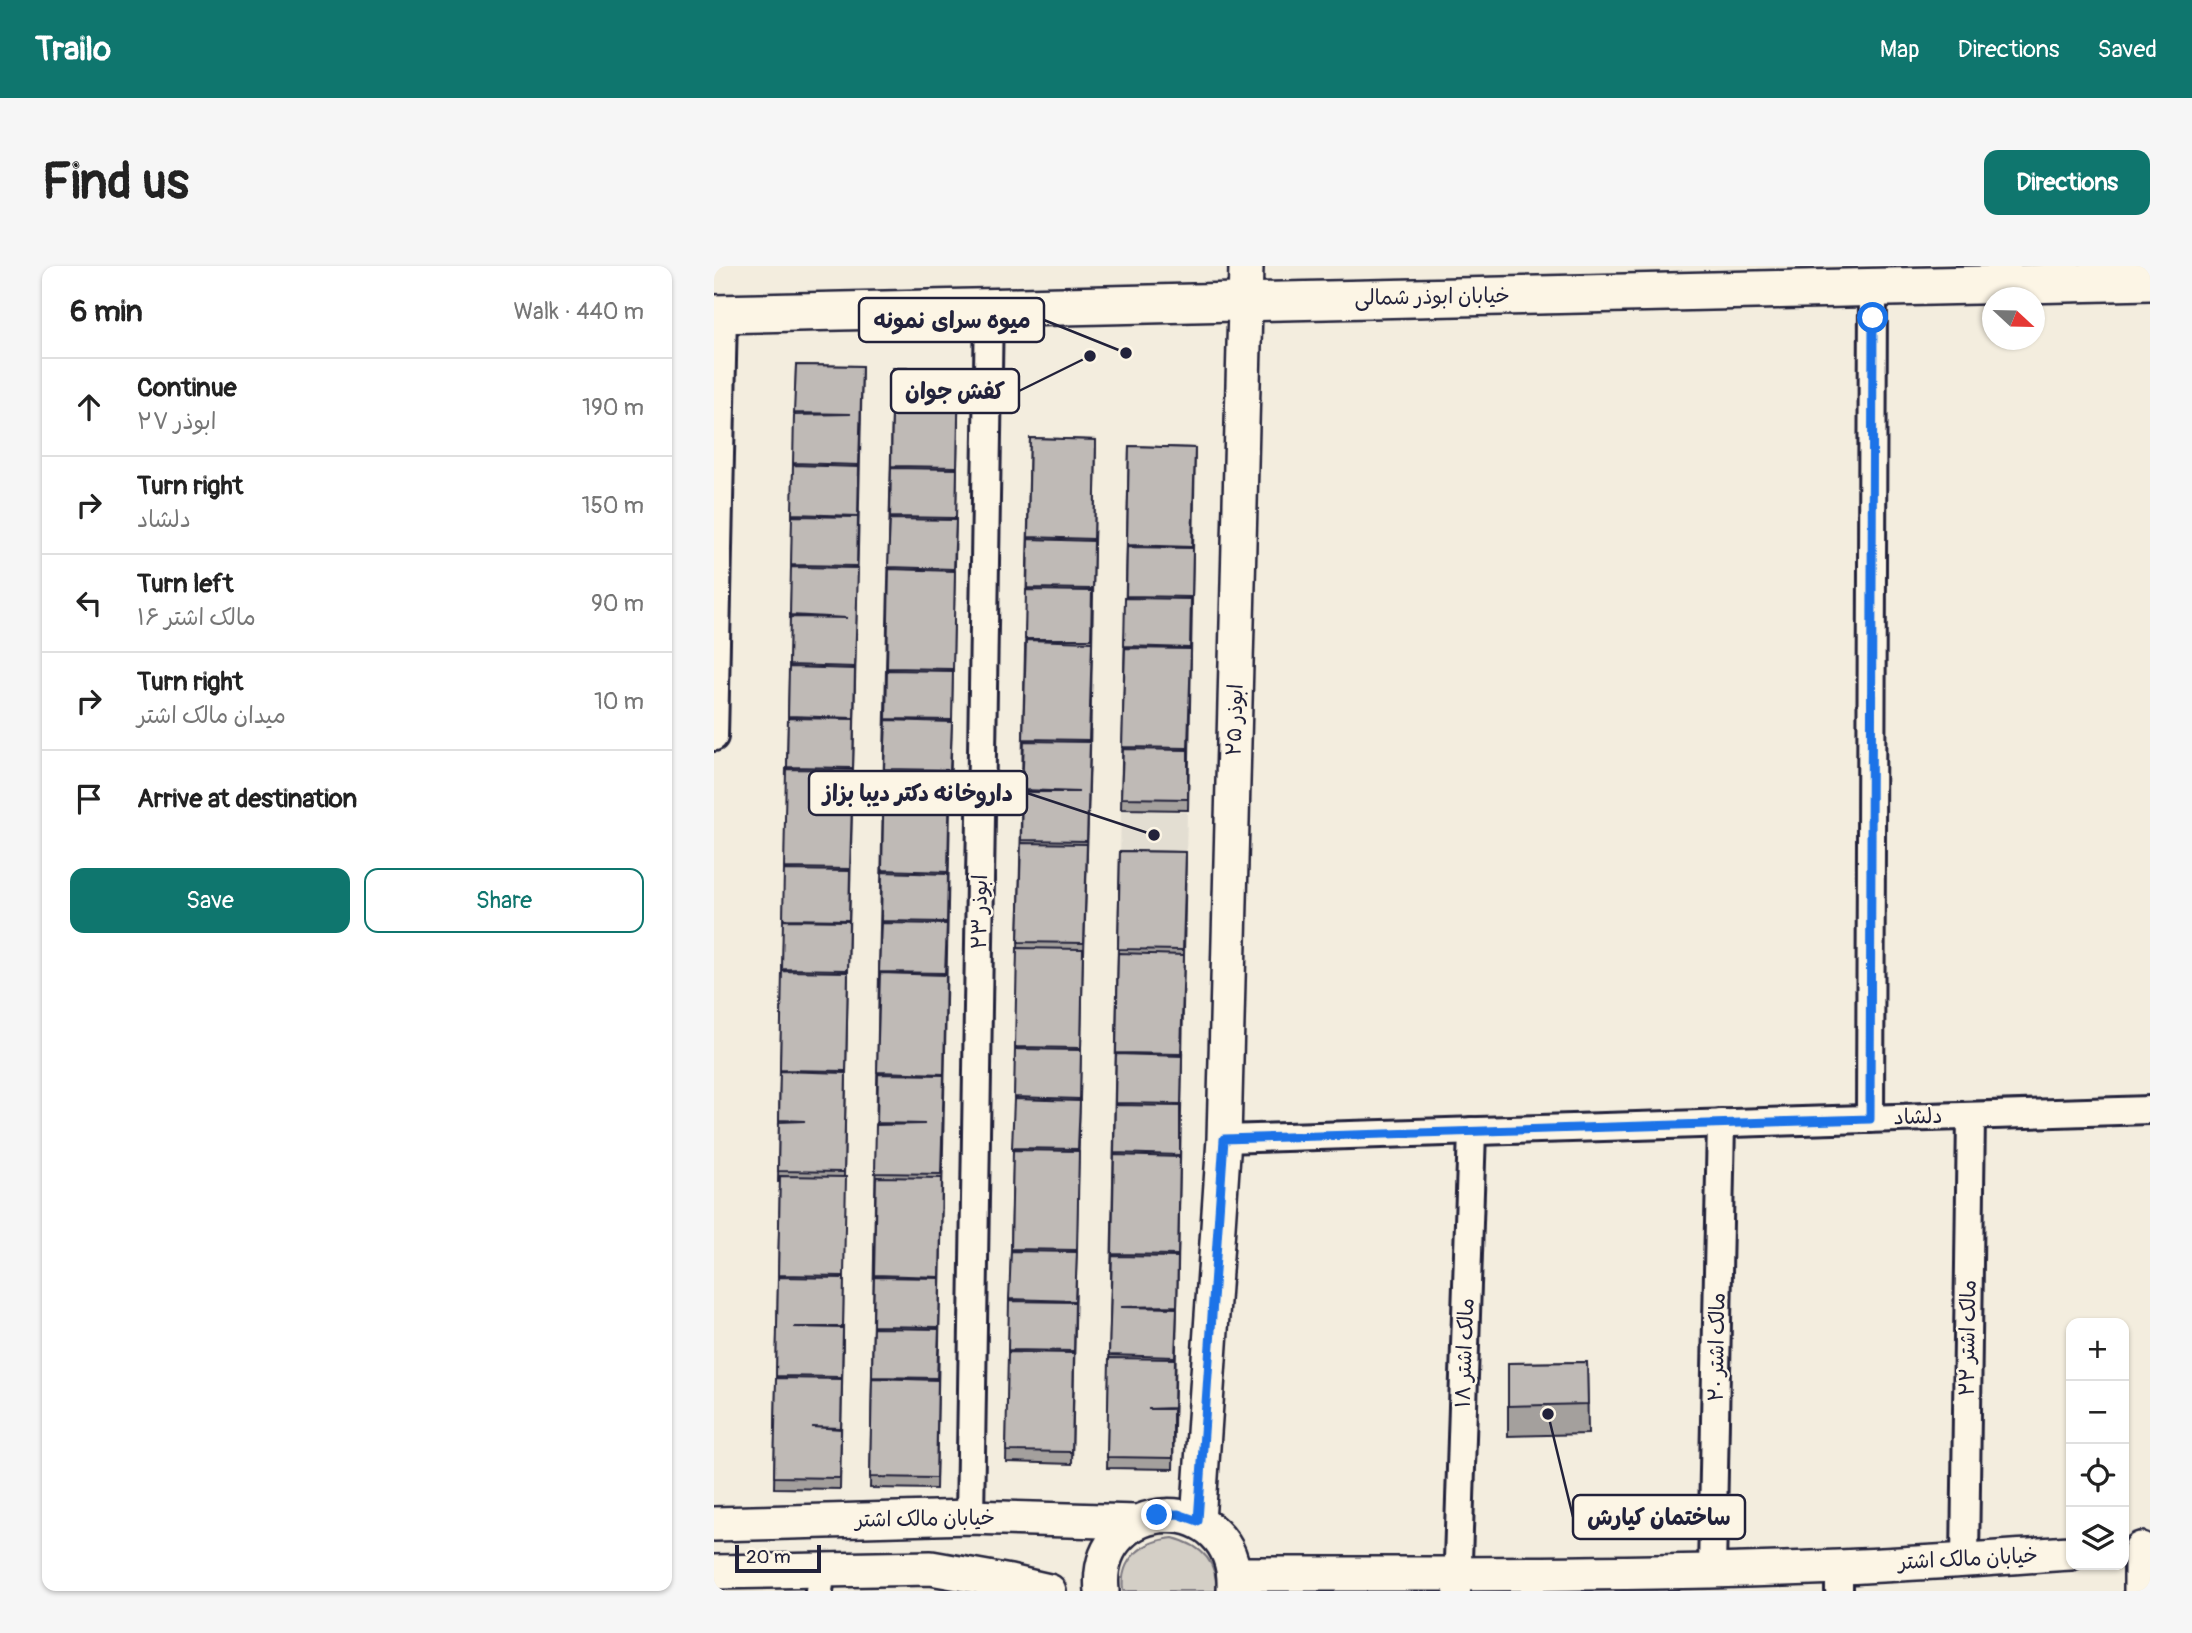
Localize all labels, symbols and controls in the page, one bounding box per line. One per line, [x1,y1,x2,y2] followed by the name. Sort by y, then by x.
[35,29,111,70] text: Trailo
[1880,35,1920,64] text: Map
[1958,35,2059,64] text: Directions
[2097,35,2157,64] text: Saved
[1984,150,2150,215] button: Directions
[42,152,189,213] text: Find us
[1354,282,1510,312] street label: خیابان ابوذر شمالی
[1982,287,2045,350] north arrow
[70,293,143,330] text: 6 min
[513,297,644,326] text: Walk · 440 m
[859,298,1044,342] callout: میوه سرای نمونه
[1857,302,1888,333] route start
[873,306,1031,335] text: میوه سرای نمونه
[891,369,1019,413] callout: کفش جوان
[137,372,237,404] text: Continue
[905,377,1006,406] text: کفش جوان
[70,388,108,426] icon: ahead
[582,393,644,422] text: 190 m
[137,407,216,436] text: ابوذر ۲۷
[137,470,243,502] text: Turn right
[70,486,108,524] icon: right
[581,491,644,520] text: 150 m
[137,505,191,534] text: دلشاد
[137,568,233,600] text: Turn left
[70,584,108,622] icon: left
[591,589,644,618] text: 90 m
[137,603,256,632] text: مالک اشتر ۱۶
[137,666,243,698] text: Turn right
[70,682,108,720] icon: right
[1220,683,1250,757] street label: ابوذر ۲۵
[594,687,644,716] text: 10 m
[137,701,286,730] text: میدان مالک اشتر
[809,771,1027,815] callout: داروخانه دکتر دیبا بزاز
[821,779,1013,809] text: داروخانه دکتر دیبا بزاز
[70,780,108,818] icon: arrive
[137,783,357,815] text: Arrive at destination
[70,868,350,933] button: Save
[364,868,644,933] button: Share
[966,874,994,950] street label: ابوذر ۲۳
[1893,1103,1943,1131] street label: دلشاد
[1953,1280,1983,1396] street label: مالک اشتر ۲۲
[1703,1292,1731,1402] street label: مالک اشتر ۲۰
[1450,1297,1480,1409] street label: مالک اشتر ۱۸
[2066,1318,2129,1570] map controls
[2066,1318,2129,1381] button: +
[2066,1381,2129,1444] button: −
[2066,1444,2129,1507] button: locate
[1573,1495,1745,1539] callout: ساختمان کیارش
[1141,1499,1172,1530] route end
[1587,1503,1731,1532] text: ساختمان کیارش
[853,1504,995,1534] street label: خیابان مالک اشتر
[2066,1507,2129,1570] button: layers
[735,1542,821,1574] scale bar
[1895,1542,2039,1576] street label: خیابان مالک اشتر
[746,1545,791,1569] text: 20 m

